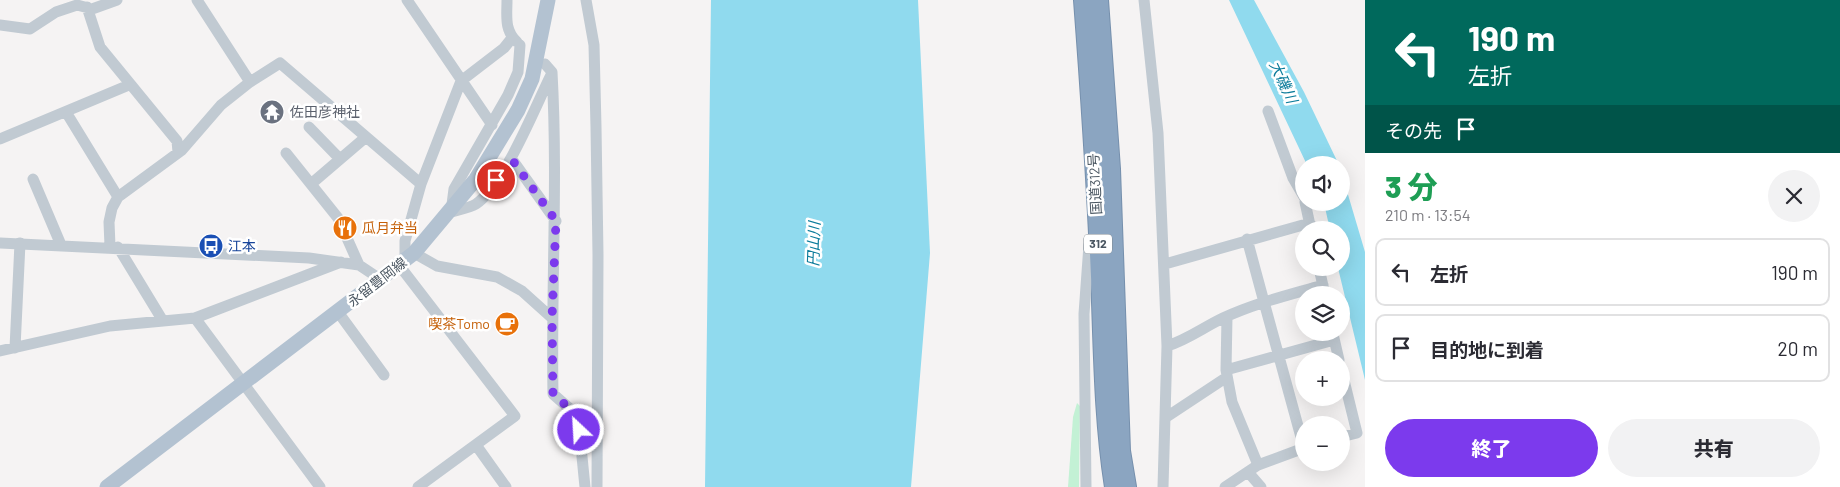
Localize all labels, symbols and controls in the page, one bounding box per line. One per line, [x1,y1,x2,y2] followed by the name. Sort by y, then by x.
[1468,16,1555,58] text: 190 m
[1385,20,1450,85] icon: left
[1266,57,1302,108] water label: 大磯川
[1468,62,1512,88] text: 左折
[259,99,285,125] temple icon: 佐田彦神社
[290,103,360,120] place label: 佐田彦神社
[1452,115,1480,143] icon: arrive
[1385,119,1442,142] text: その先
[1084,153,1105,215] street label: 国道312号
[1295,156,1350,471] map controls
[1295,156,1350,211] button: sound
[475,159,517,201] pin
[482,166,510,194] icon: arrive
[1385,168,1437,204] text: 3 分
[1768,170,1820,222] button: close
[1385,205,1471,224] text: 210 m · 13:54
[332,215,358,241] restaurant icon: 瓜月弁当
[362,219,418,236] place label: 瓜月弁当
[803,219,823,267] water label: 円山川
[1295,221,1350,276] button: search
[198,233,224,259] bus stop icon: 江本
[1084,234,1112,253] road number: 312
[228,237,256,254] place label: 江本
[344,253,410,310] street label: 永留豊岡線
[1387,258,1415,286] icon: left
[1771,261,1818,284] text: 190 m
[1430,262,1468,285] text: 左折
[1295,286,1350,341] button: layers
[494,311,520,337] cafe icon: 喫茶Tomo
[428,315,490,332] place label: 喫茶Tomo
[1387,334,1415,362] icon: arrive
[1778,337,1818,360] text: 20 m
[1430,338,1544,361] text: 目的地に到着
[1295,351,1350,406] button: +
[552,403,604,455] position arrow
[1295,416,1350,471] button: −
[1385,419,1598,477] button: 終了
[1608,419,1820,477] button: 共有

